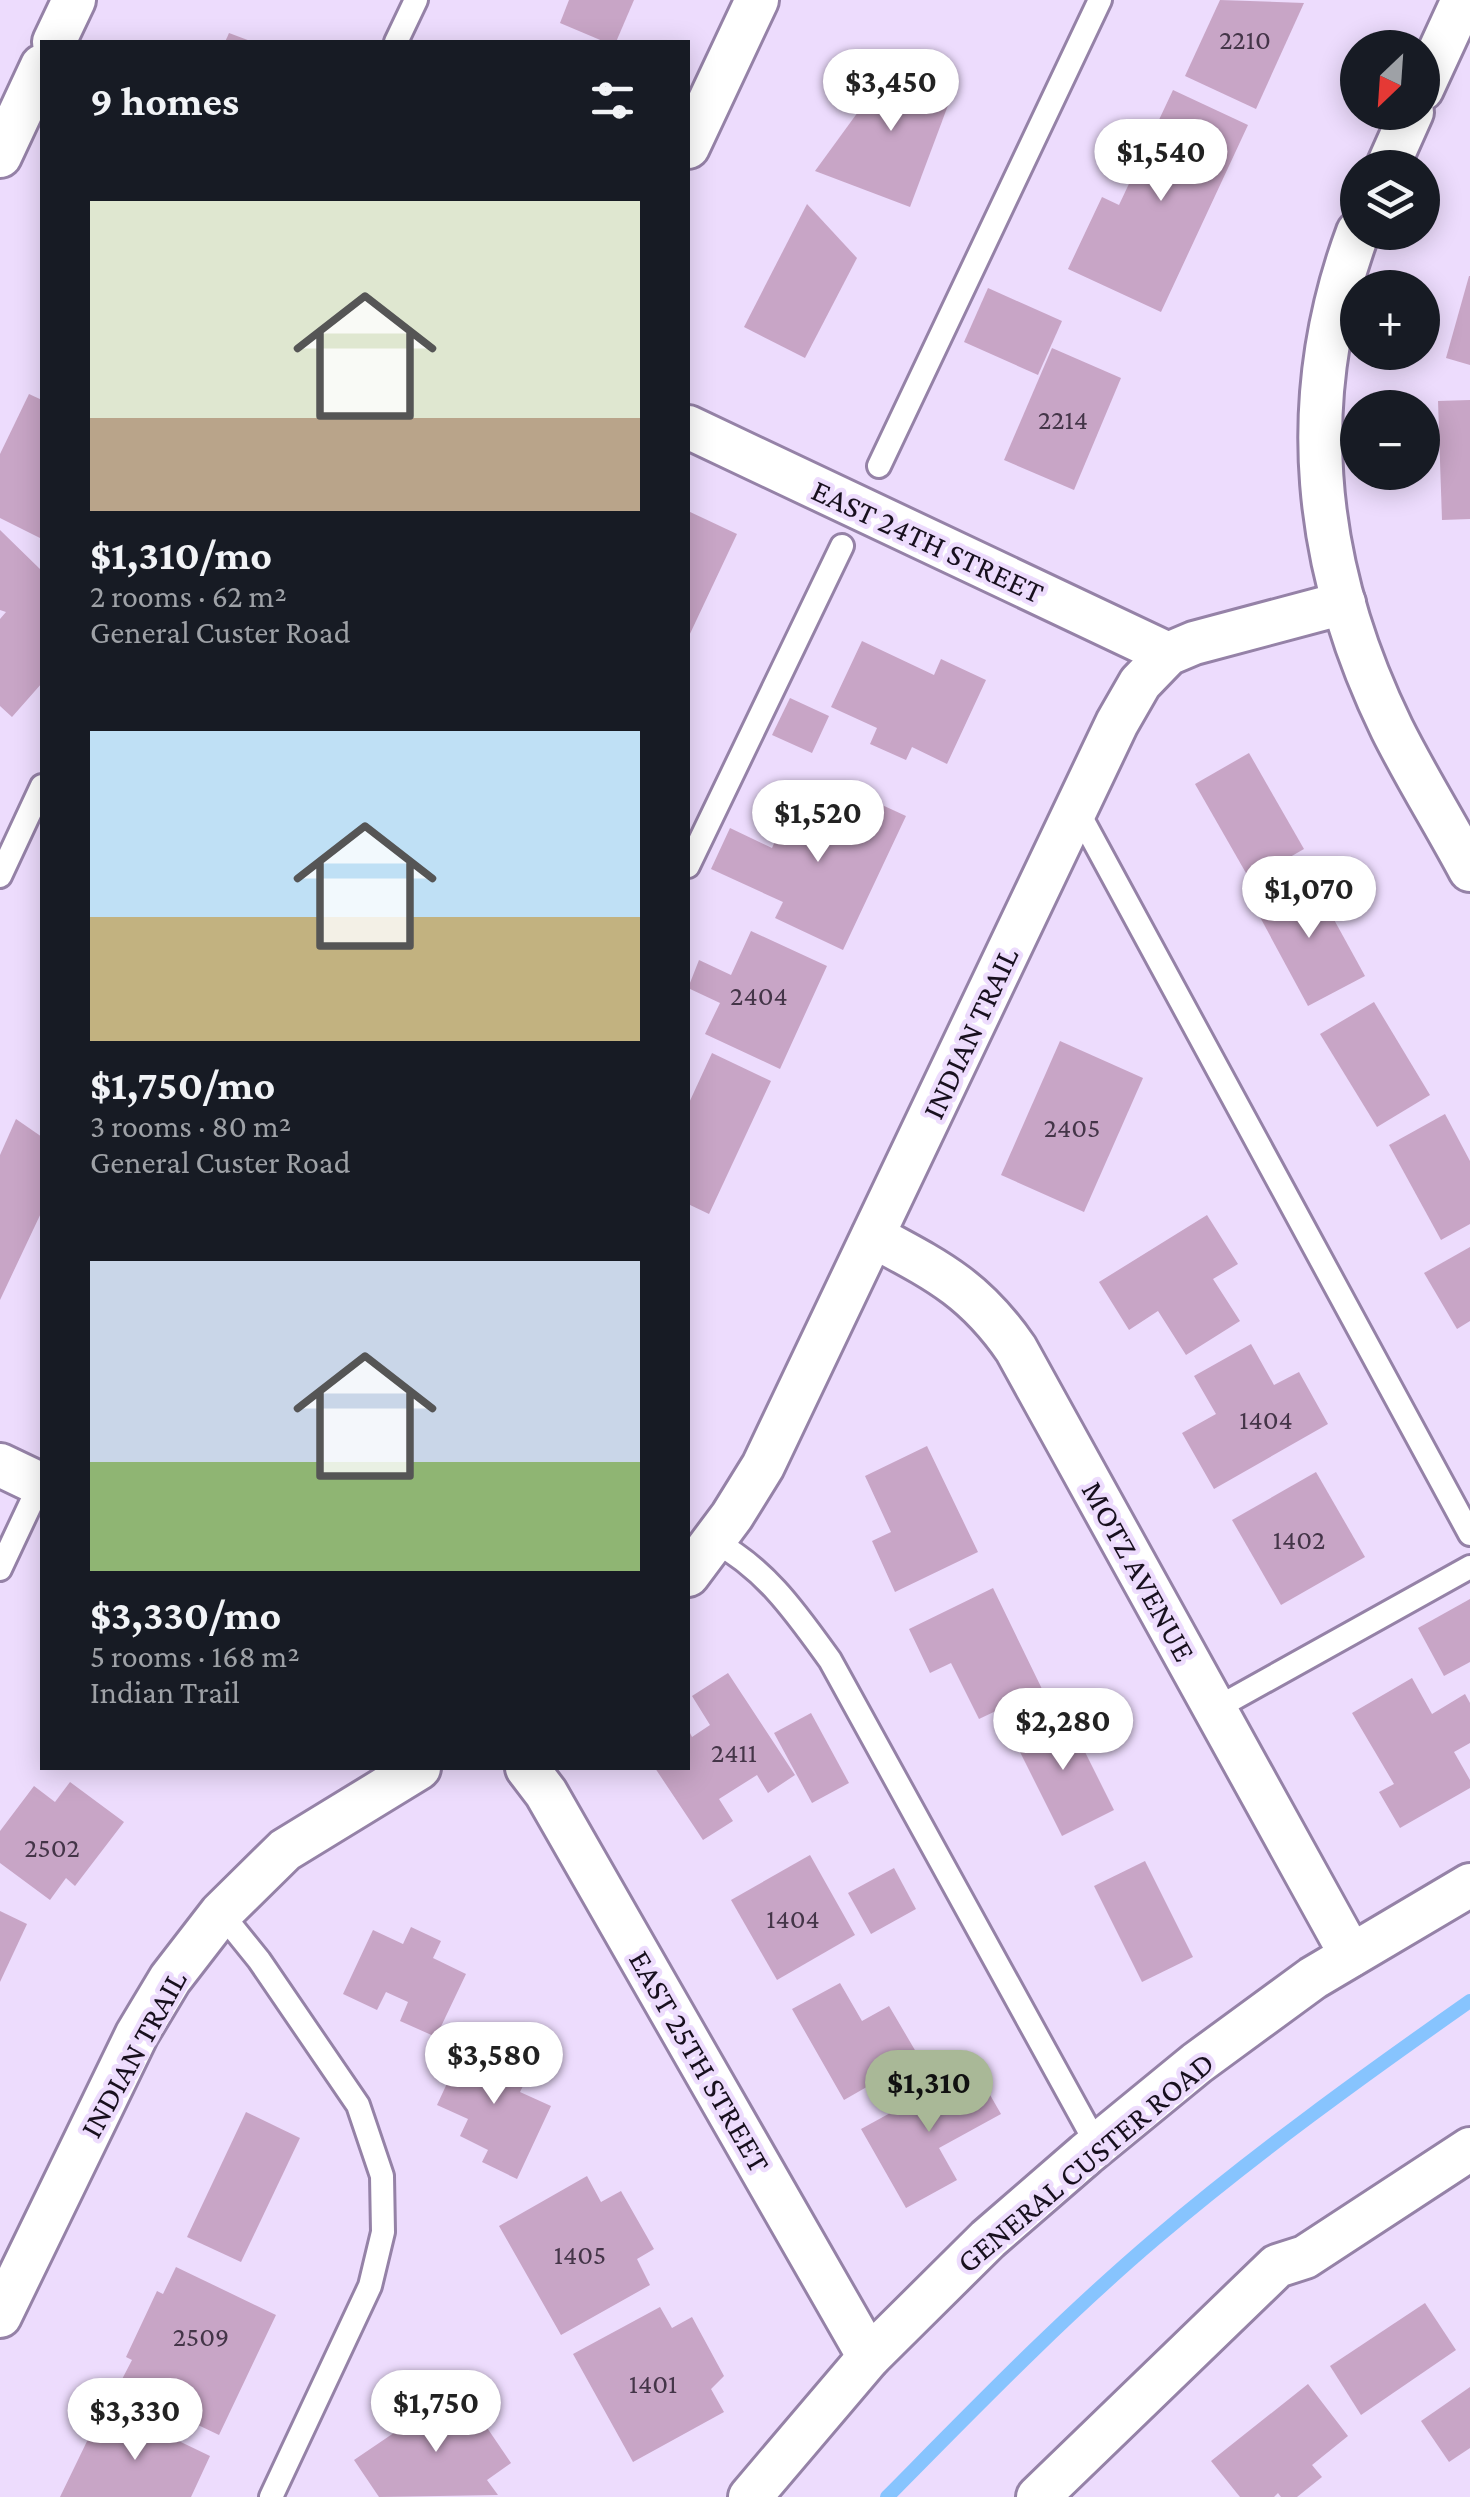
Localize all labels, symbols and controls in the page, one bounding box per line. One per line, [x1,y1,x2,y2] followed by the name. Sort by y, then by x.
[1219,24,1271,55] house number: 2210
[1340,30,1440,130] north arrow
[1340,30,1440,490] map controls
[810,49,972,134] pin: $3,450
[845,63,937,99] text: $3,450
[585,73,640,128] icon: filters
[90,77,239,124] text: 9 homes
[1080,119,1242,204] pin: $1,540
[1116,133,1206,169] text: $1,540
[1340,150,1440,250] button: layers
[275,266,455,446] icon: home
[1340,270,1440,370] button: +
[1340,390,1440,490] button: −
[1038,404,1088,435] house number: 2214
[806,472,1050,610] street label: EAST 24TH STREET
[90,531,272,578] text: $1,310/mo
[90,578,287,614] text: 2 rooms · 62 m²
[90,614,350,650] text: General Custer Road
[737,780,899,865] pin: $1,520
[774,794,862,830] text: $1,520
[275,796,455,976] icon: home
[1228,856,1390,941] pin: $1,070
[1264,870,1354,906] text: $1,070
[915,942,1025,1124] street label: INDIAN TRAIL
[730,980,788,1011] house number: 2404
[90,1061,275,1108] text: $1,750/mo
[90,1108,291,1144] text: 3 rooms · 80 m²
[1044,1112,1100,1143] house number: 2405
[90,1144,350,1180] text: General Custer Road
[275,1326,455,1506] icon: home
[1239,1404,1293,1435] house number: 1404
[1075,1475,1203,1667] street label: MOTZ AVENUE
[1273,1524,1325,1555] house number: 1402
[90,1591,281,1638] text: $3,330/mo
[90,1638,300,1674] text: 5 rooms · 168 m²
[90,1674,240,1710] text: Indian Trail
[982,1688,1144,1773] pin: $2,280
[1015,1702,1111,1738] text: $2,280
[711,1737,757,1768] house number: 2411
[24,1832,80,1863] house number: 2502
[766,1903,820,1934] house number: 1404
[622,1944,778,2178] street label: EAST 25TH STREET
[72,1964,194,2144] street label: INDIAN TRAIL
[413,2022,575,2107] pin: $3,580
[447,2036,541,2072] text: $3,580
[949,2044,1221,2280] street label: GENERAL CUSTER ROAD
[848,2050,1010,2135] pin: $1,310
[887,2064,971,2100] text: $1,310
[554,2239,606,2270] house number: 1405
[173,2321,229,2352] house number: 2509
[629,2368,677,2399] house number: 1401
[355,2370,517,2455] pin: $1,750
[54,2378,216,2463] pin: $3,330
[393,2384,479,2420] text: $1,750
[90,2392,180,2428] text: $3,330

